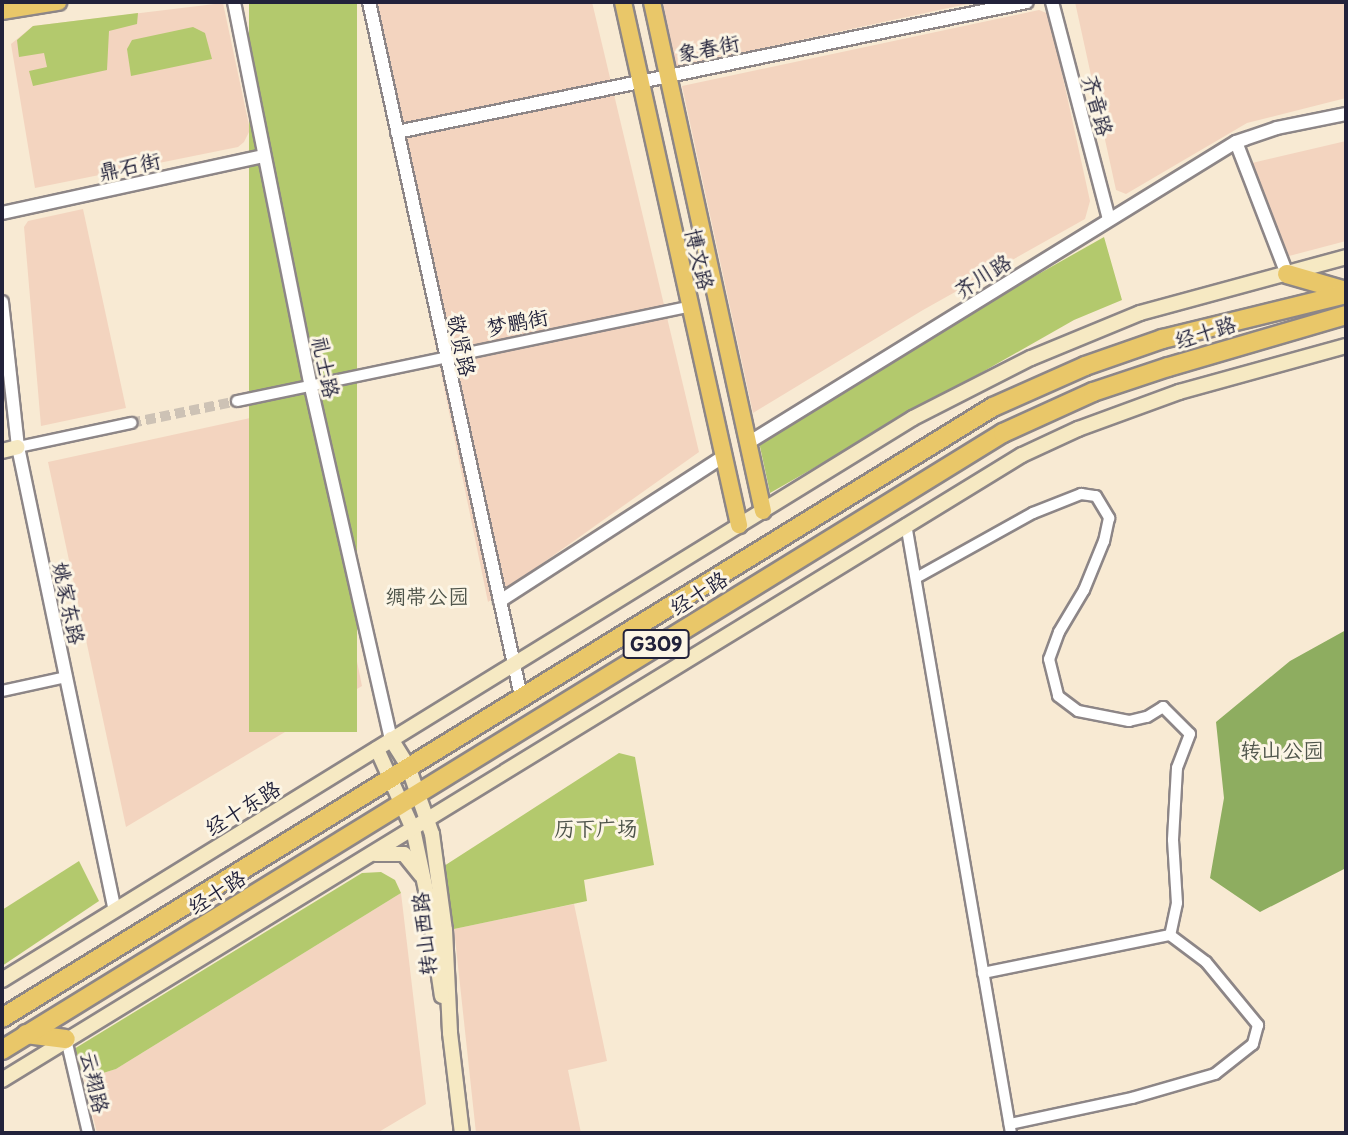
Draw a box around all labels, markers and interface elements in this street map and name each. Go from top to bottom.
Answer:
street label: 象春街 [675,29,741,65]
street label: 齐音路 [1079,71,1119,139]
street label: 鼎石街 [96,146,162,184]
street label: 博文路 [682,225,720,293]
street label: 齐川路 [949,248,1015,302]
street label: 梦鹏街 [484,303,550,339]
street label: 经十路 [1171,310,1239,352]
street label: 敬贤路 [444,312,482,378]
street label: 礼士路 [308,334,346,400]
street label: 姚家东路 [49,559,91,647]
street label: 经十路 [665,565,731,619]
park label: 绸带公园 [385,582,469,608]
road number: G309 [621,628,691,660]
park label: 转山公园 [1240,736,1324,762]
street label: 经十东路 [200,774,284,840]
park label: 历下广场 [554,814,638,840]
street label: 经十路 [183,864,249,918]
street label: 转山西路 [406,891,440,977]
street label: 云翔路 [77,1048,115,1116]

